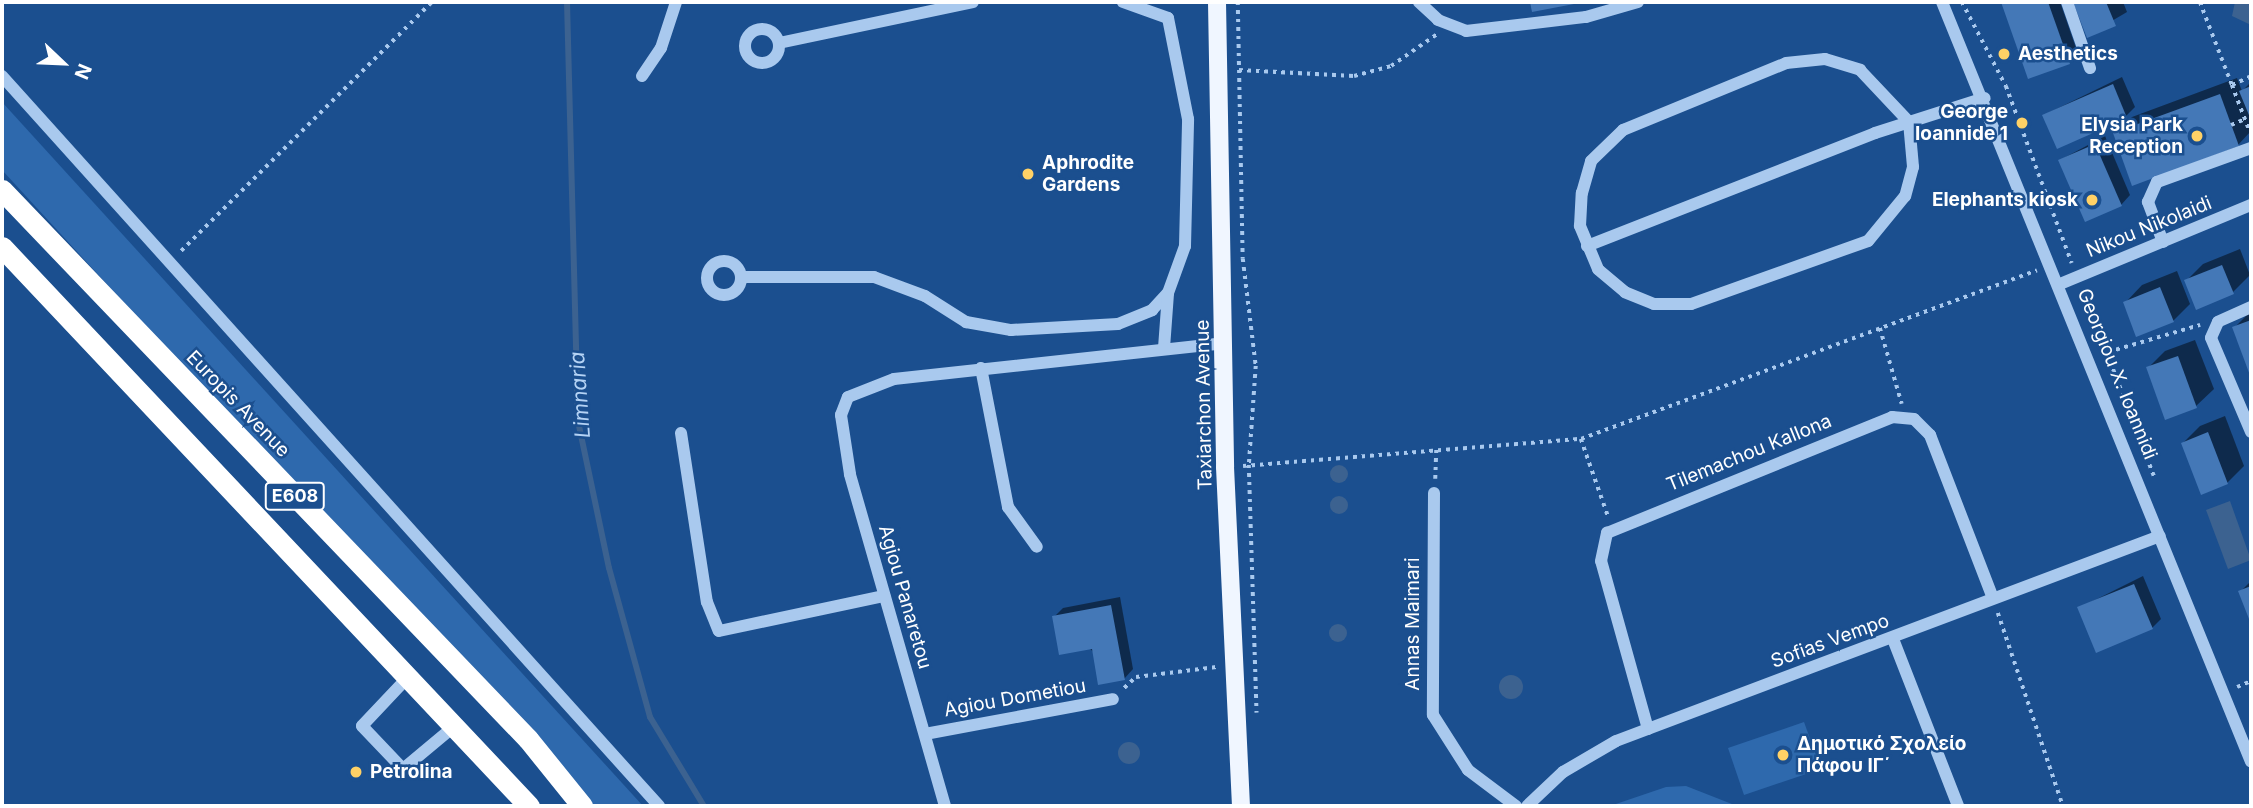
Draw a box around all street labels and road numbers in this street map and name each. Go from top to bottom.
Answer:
street label: Nikou Nikolaidi [2083,191,2215,263]
street label: Georgiou X. Ioannidi [2072,285,2162,463]
street label: Taxiarchon Avenue [1191,319,1217,491]
street label: Europis Avenue [181,346,295,462]
street label: Tilemachou Kallona [1663,409,1835,497]
road number: E608 [264,482,326,510]
street label: Agiou Panaretou [874,522,936,672]
street label: Annas Maimari [1402,557,1424,691]
street label: Sofias Vempo [1768,609,1892,673]
street label: Agiou Dometiou [942,674,1088,722]

